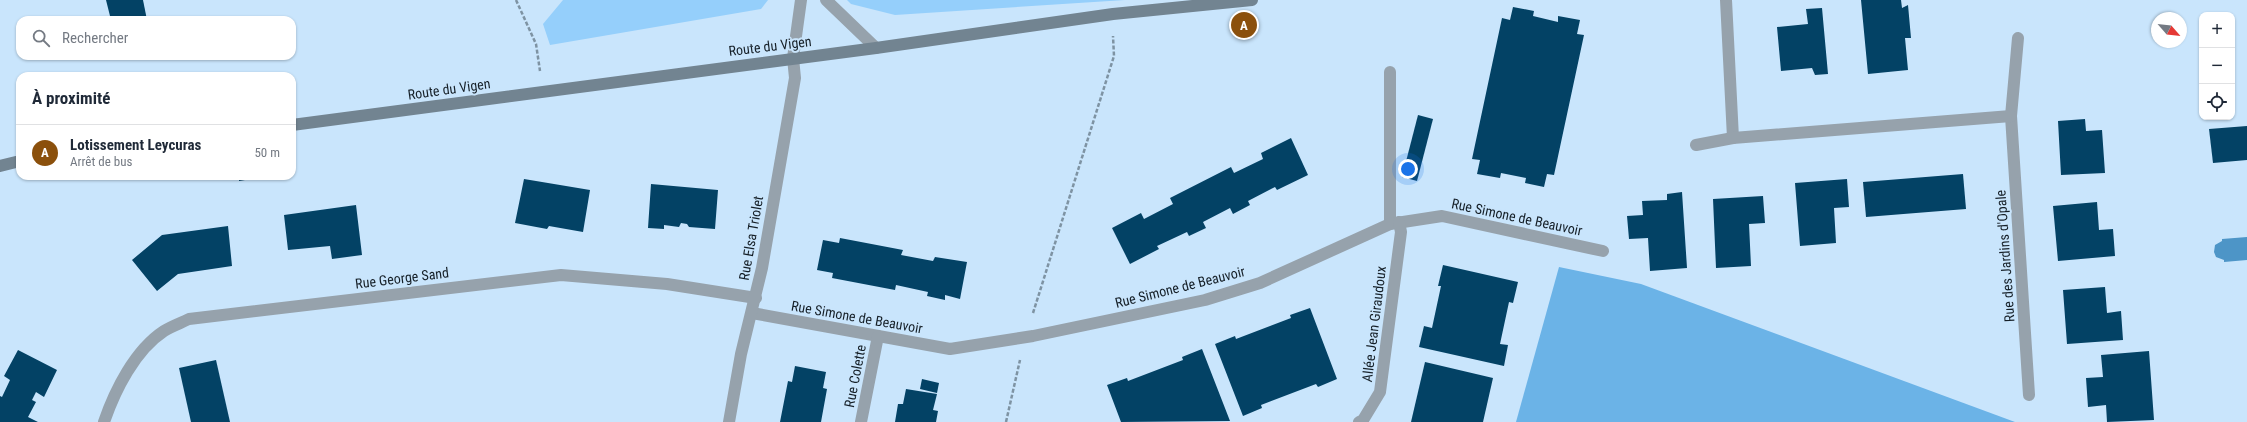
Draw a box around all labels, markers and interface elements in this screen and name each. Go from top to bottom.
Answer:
pin: A [1231,10,1257,40]
north arrow [2151,12,2187,48]
map controls [2199,12,2235,120]
button: + [2199,12,2235,48]
search box [16,16,296,60]
icon: search [30,27,52,49]
text: Rechercher [62,29,128,47]
street label: Route du Vigen [728,33,812,59]
button: − [2199,48,2235,84]
street label: Route du Vigen [407,75,491,103]
button: locate [2199,84,2235,120]
text: À proximité [32,88,110,108]
text: Lotissement Leycuras [70,136,201,154]
text: A [41,145,49,160]
text: 50 m [254,145,280,160]
text: Arrêt de bus [70,154,132,169]
your location [1398,159,1418,179]
street label: Rue des Jardins d'Opale [1992,189,2018,323]
street label: Rue Elsa Triolet [736,195,766,281]
street label: Rue Simone de Beauvoir [1450,195,1584,239]
street label: Rue Simone de Beauvoir [1113,263,1247,311]
street label: Rue George Sand [354,264,450,292]
street label: Allée Jean Giraudoux [1359,265,1389,383]
street label: Rue Simone de Beauvoir [790,298,924,336]
street label: Rue Colette [841,343,869,409]

